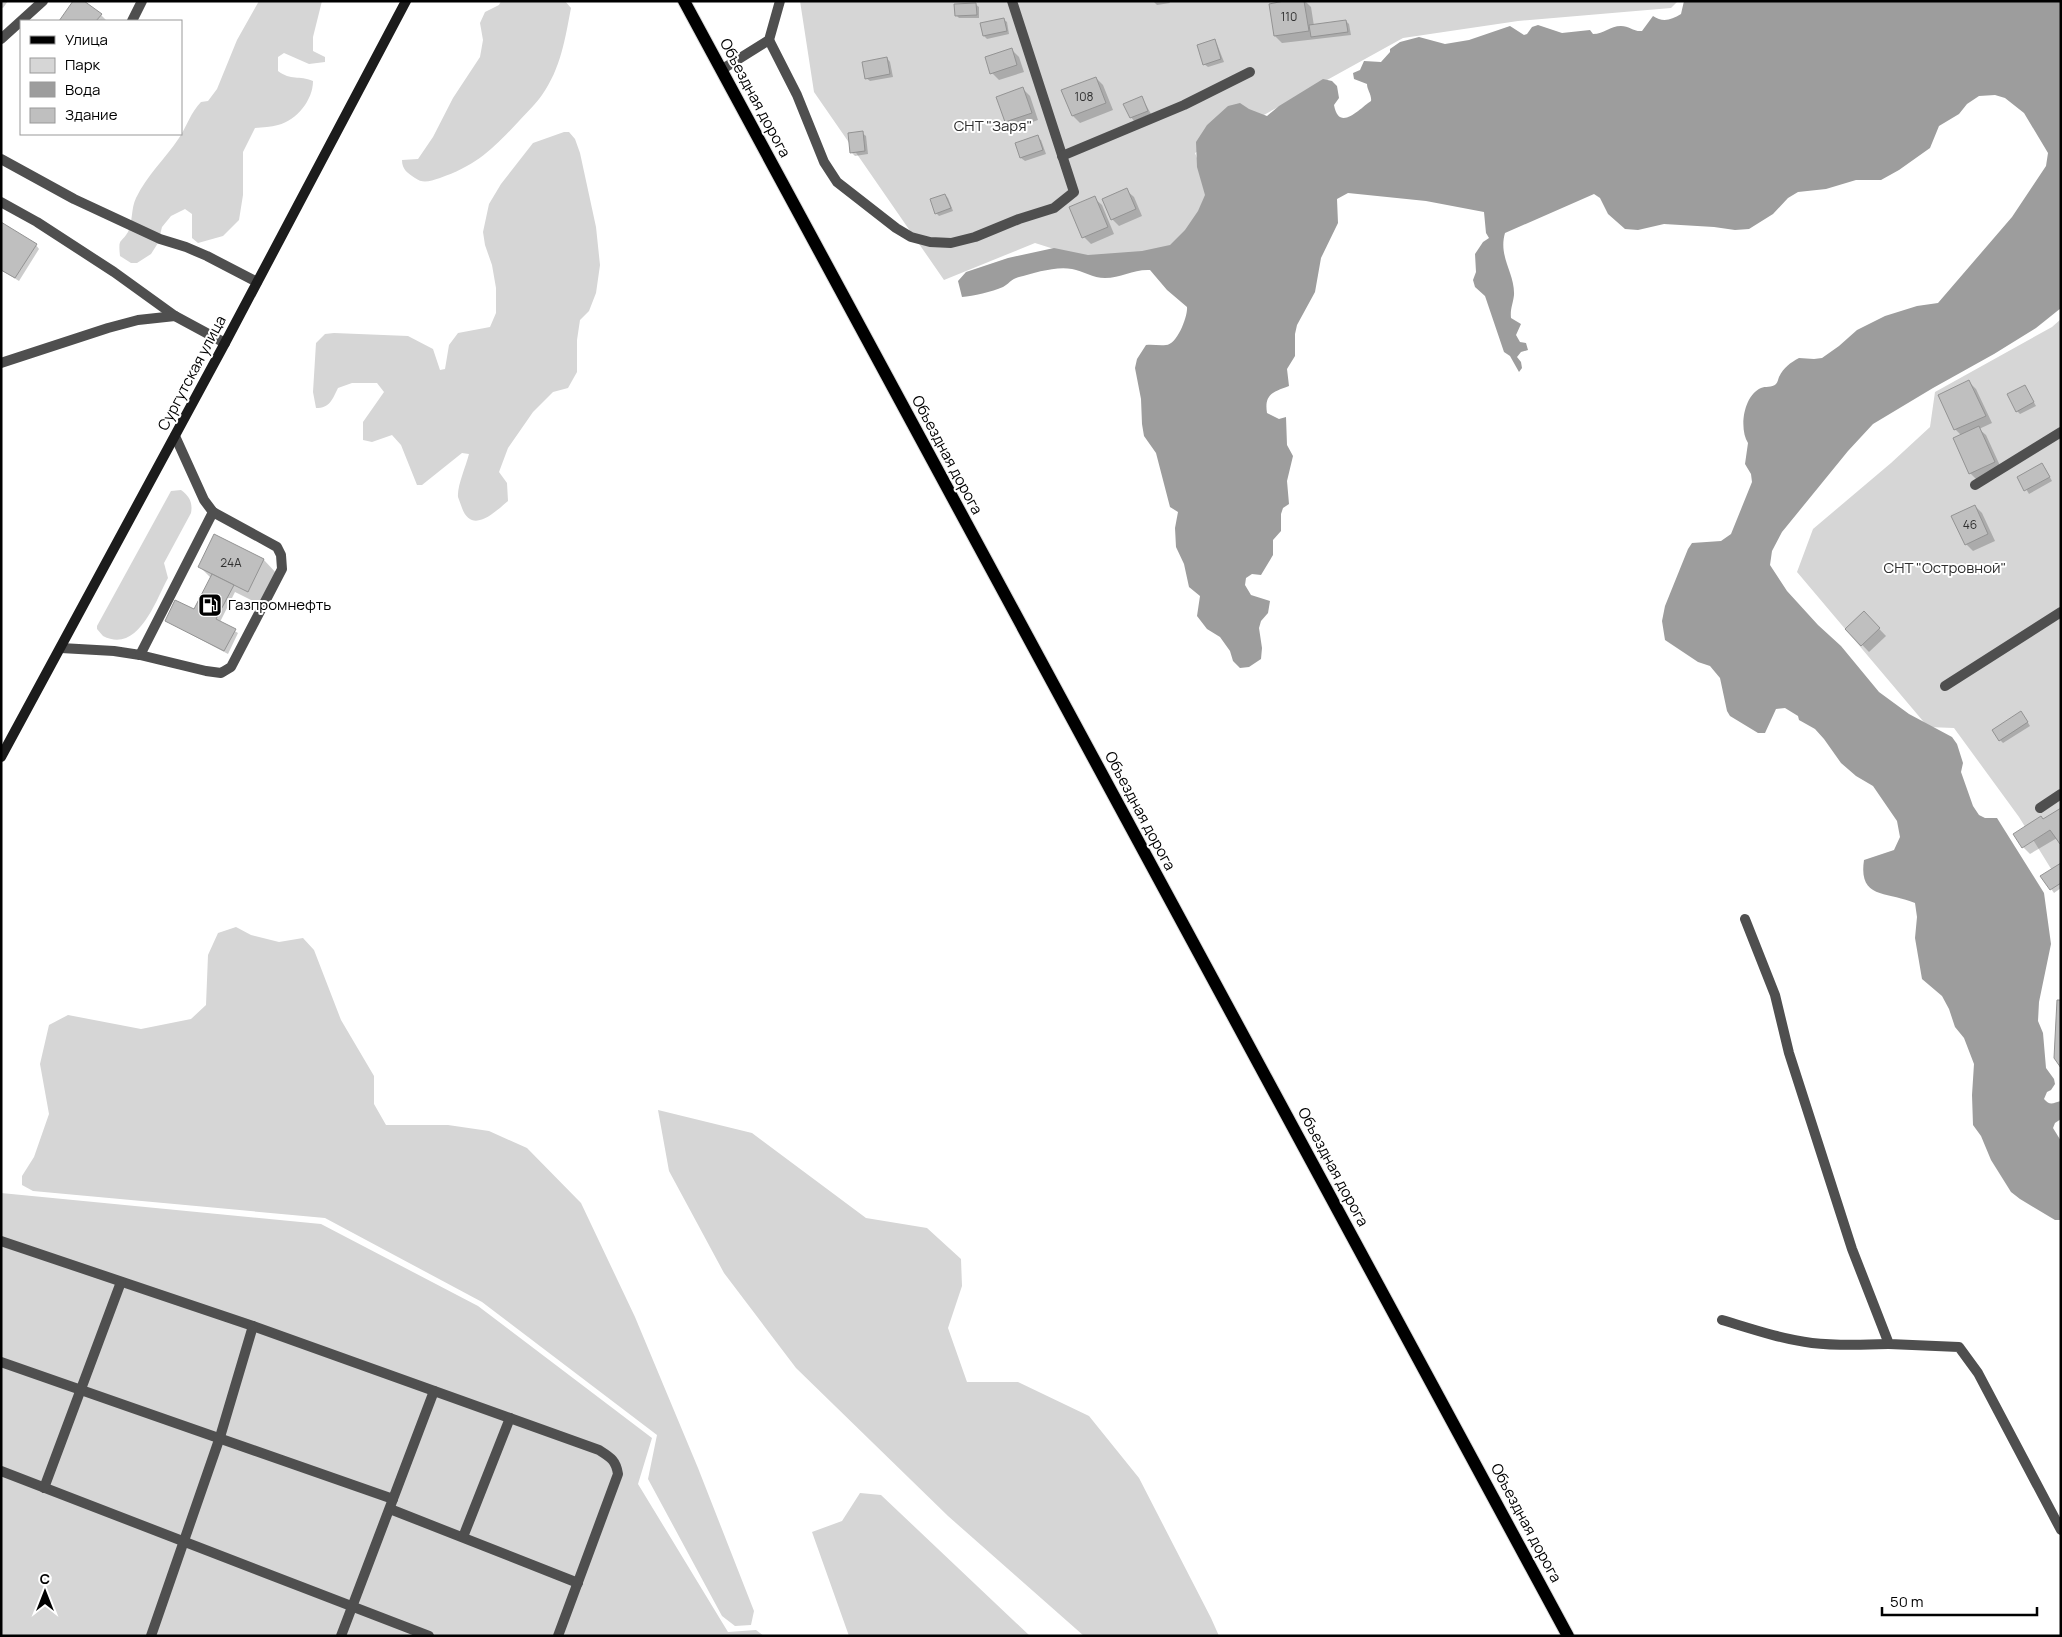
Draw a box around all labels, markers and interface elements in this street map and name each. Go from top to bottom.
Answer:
house number: 110 [1281,8,1297,25]
legend [20,20,182,135]
text: Улица [65,29,108,50]
street label: Объездная дорога [715,35,796,161]
text: Парк [65,54,101,75]
text: Вода [65,79,100,100]
house number: 108 [1075,88,1094,105]
text: Здание [65,104,118,125]
park label: СНТ "Заря" [954,115,1032,136]
street label: Сургутская улица [152,312,231,434]
street label: Объездная дорога [907,392,988,518]
house number: 46 [1963,516,1977,533]
house number: 24А [220,554,242,571]
park label: СНТ "Островной" [1884,557,2006,578]
fuel station icon: Газпромнефть [197,592,223,618]
place label: Газпромнефть [228,594,331,615]
street label: Объездная дорога [1100,748,1181,874]
street label: Объездная дорога [1293,1104,1374,1230]
street label: Объездная дорога [1486,1460,1567,1586]
north arrow [20,1567,70,1617]
text: С [40,1569,50,1588]
scale bar [1882,1584,2037,1616]
text: 50 m [1890,1591,1924,1612]

